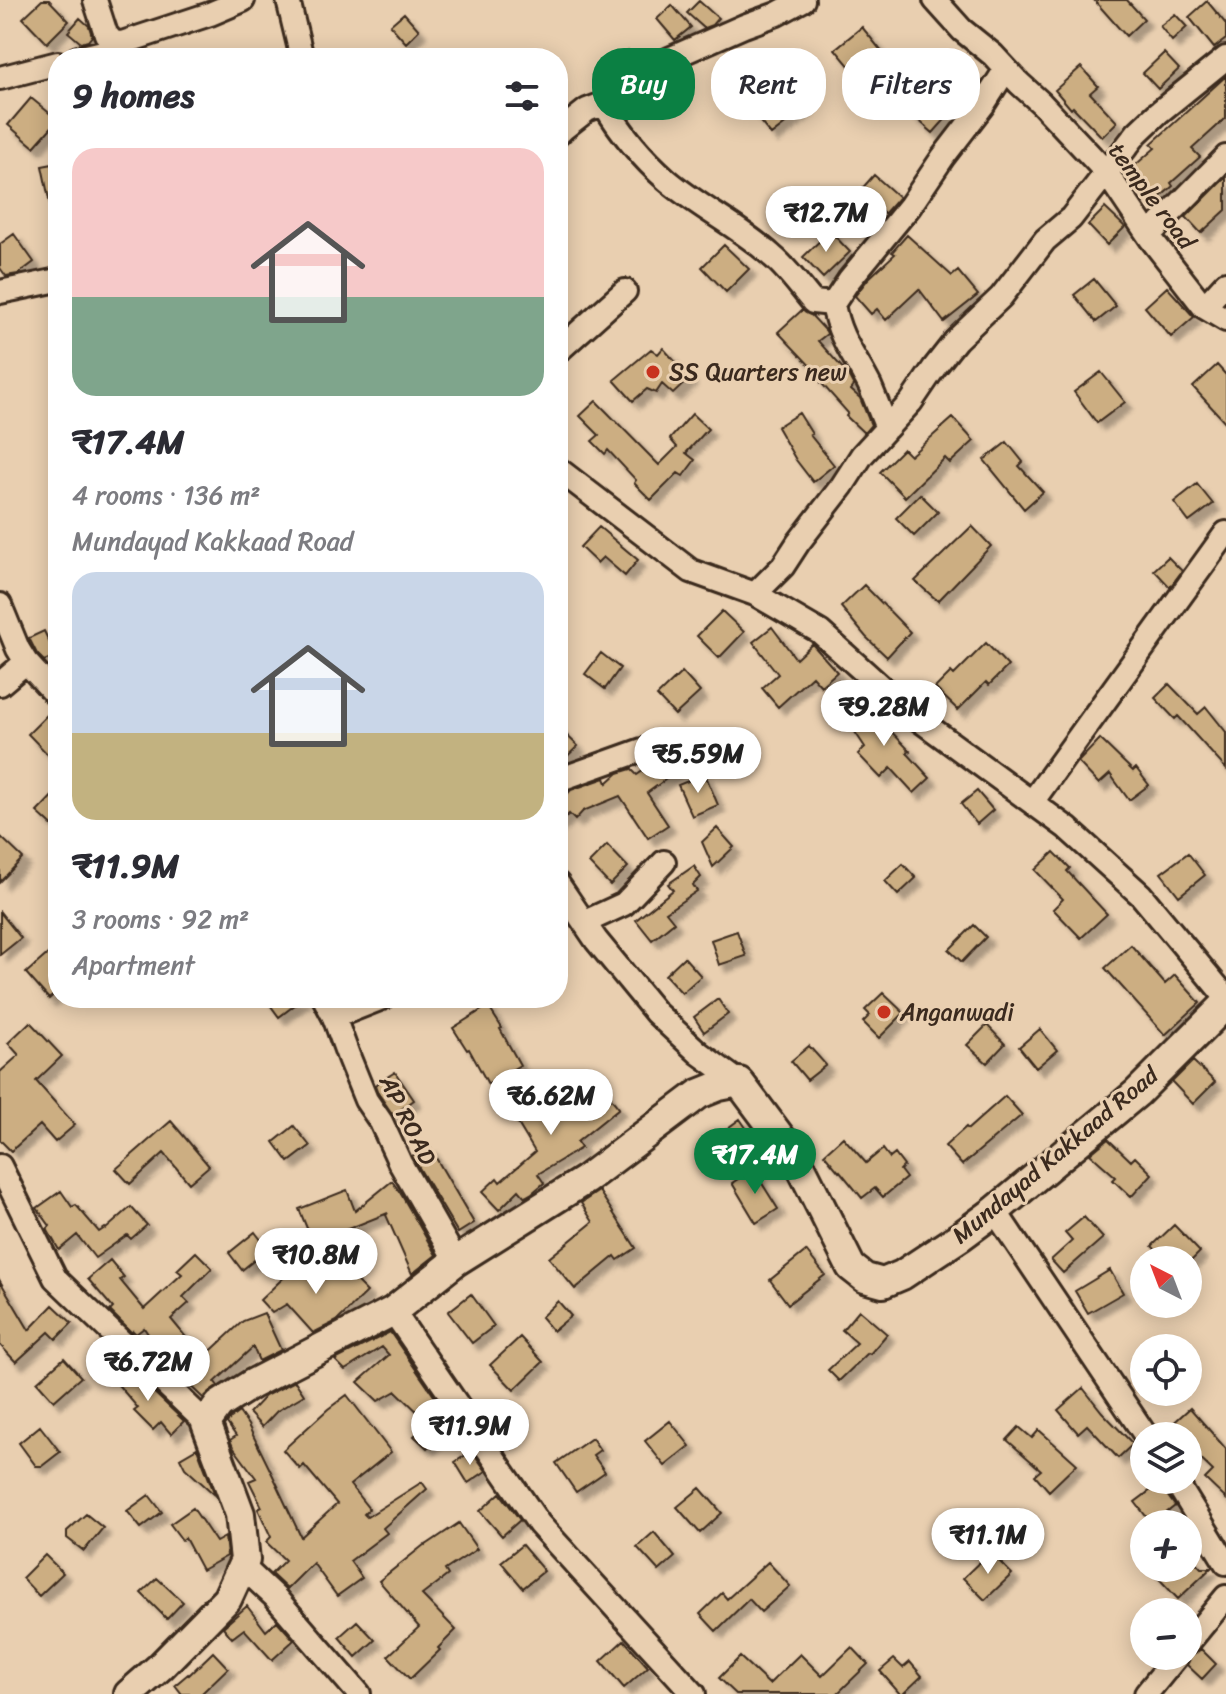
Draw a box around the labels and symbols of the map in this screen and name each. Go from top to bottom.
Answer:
street label: temple road [1097,133,1207,260]
pin: ₹12.7M [761,186,891,254]
place label: SS Quarters new [669,351,847,393]
marker: SS Quarters new [644,363,662,381]
pin: ₹9.28M [819,680,949,748]
pin: ₹5.59M [633,727,763,795]
place label: Anganwadi [899,991,1014,1033]
marker: Anganwadi [875,1003,893,1021]
street label: Mundayad Kakkaad Road [942,1055,1169,1255]
street label: AP ROAD [367,1067,449,1173]
pin: ₹6.62M [486,1069,616,1137]
pin: ₹17.4M [690,1128,820,1196]
pin: ₹10.8M [251,1228,381,1296]
north arrow [1130,1246,1202,1318]
pin: ₹6.72M [83,1335,213,1403]
pin: ₹11.9M [405,1399,535,1467]
pin: ₹11.1M [923,1508,1053,1576]

